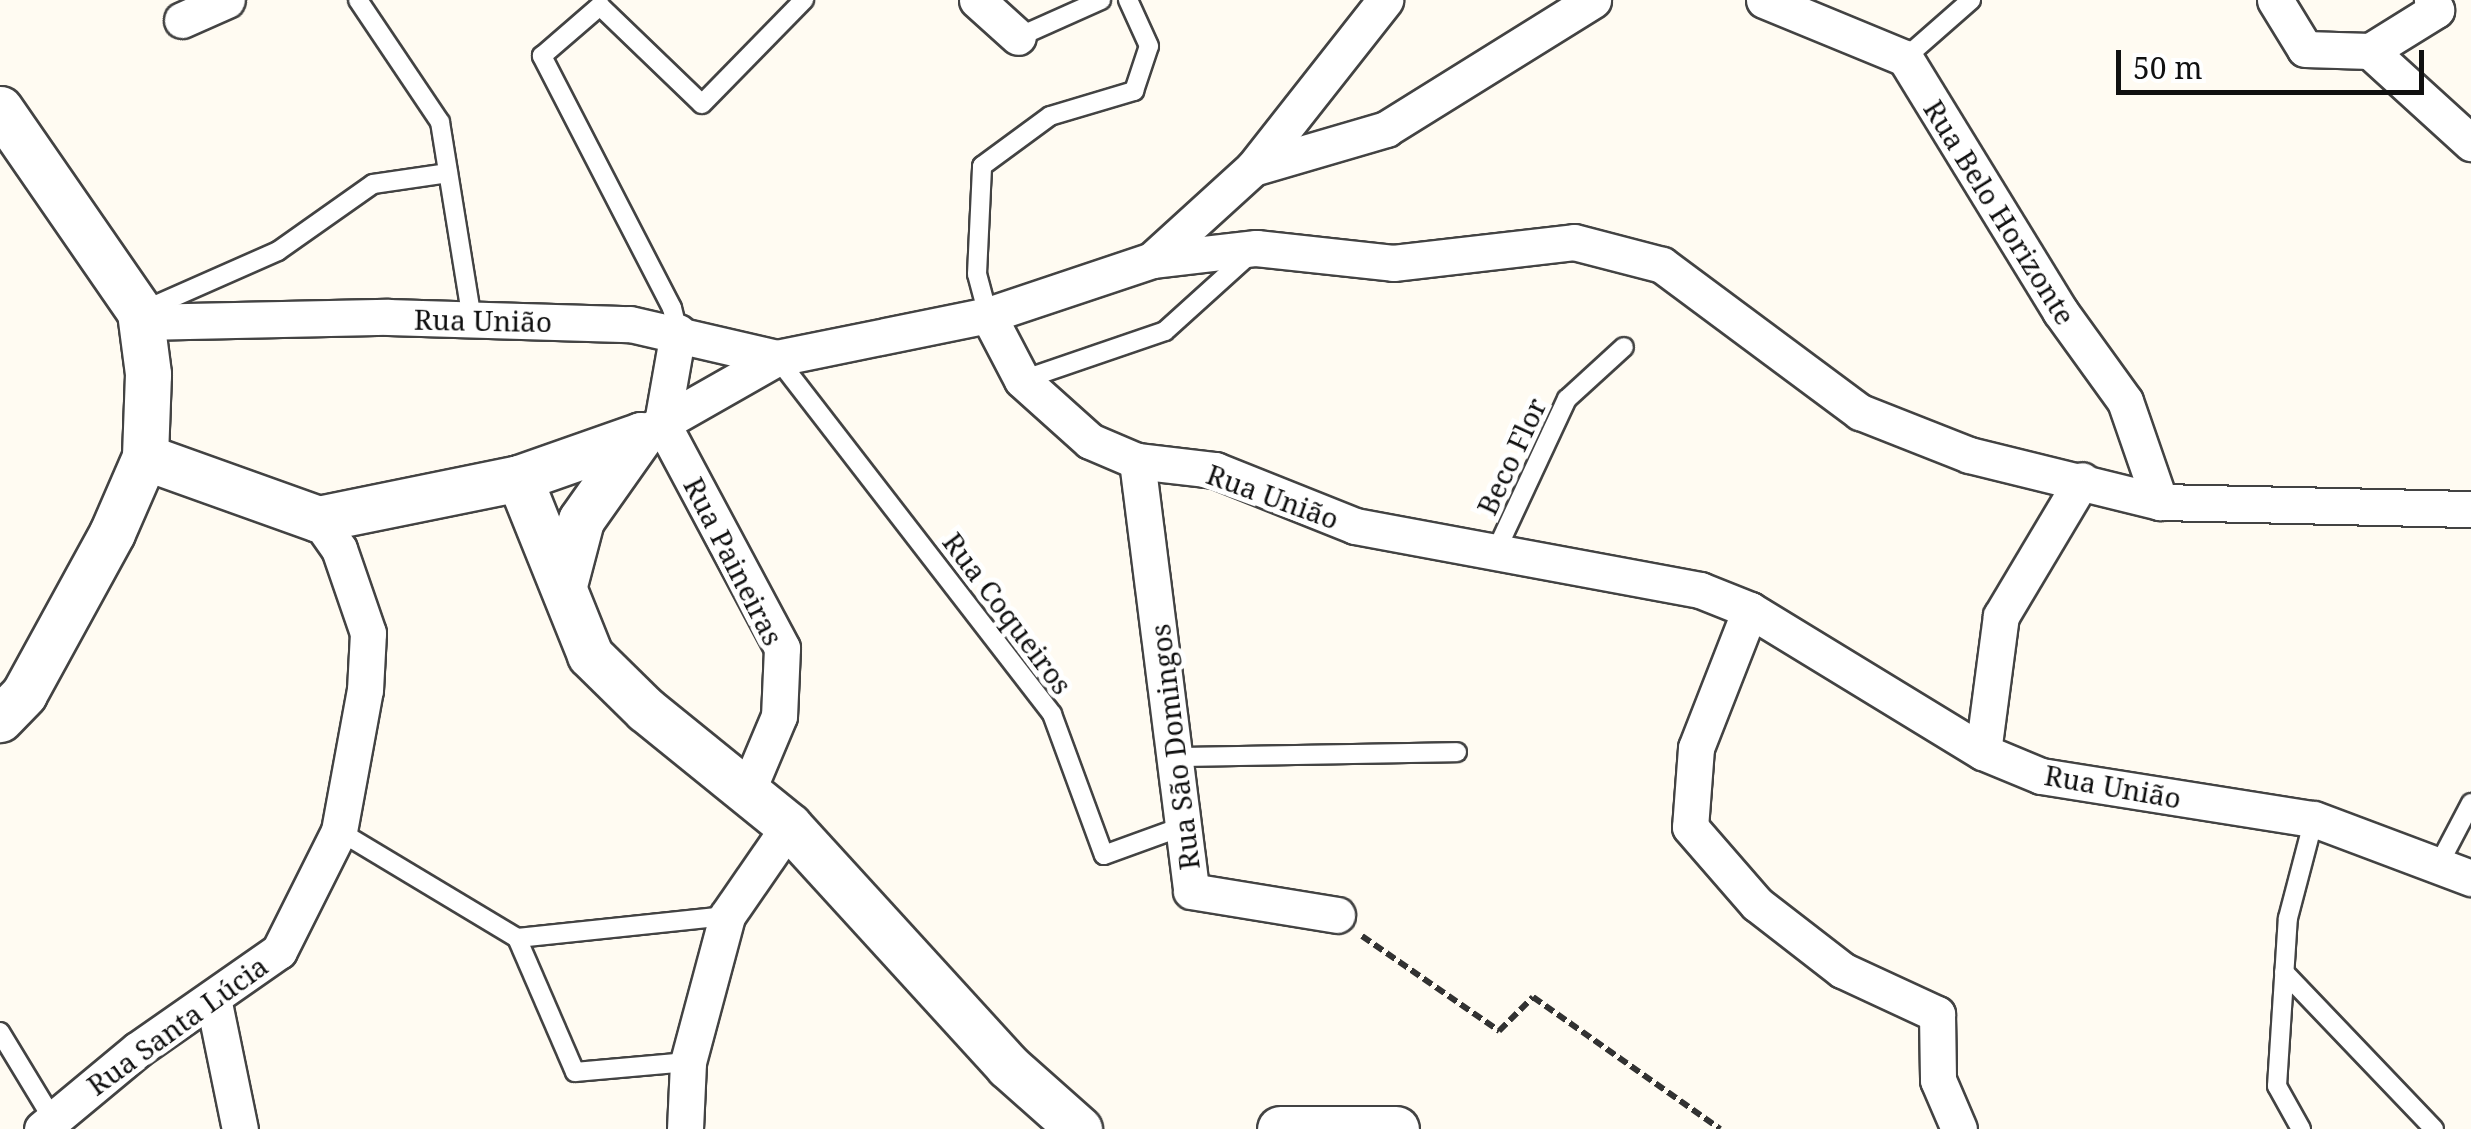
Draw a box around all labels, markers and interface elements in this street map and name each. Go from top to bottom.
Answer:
scale bar [2121,30,2428,92]
text: 50 m [2133,47,2203,88]
street label: Rua Belo Horizonte [1917,94,2083,330]
street label: Rua União [414,302,552,338]
street label: Beco Flor [1469,392,1553,520]
street label: Rua União [1202,457,1344,535]
street label: Rua Paineiras [677,471,791,651]
street label: Rua Coqueiros [936,526,1080,700]
street label: Rua São Domingos [1142,622,1206,872]
street label: Rua União [2042,757,2184,815]
street label: Rua Santa Lúcia [80,948,274,1102]

